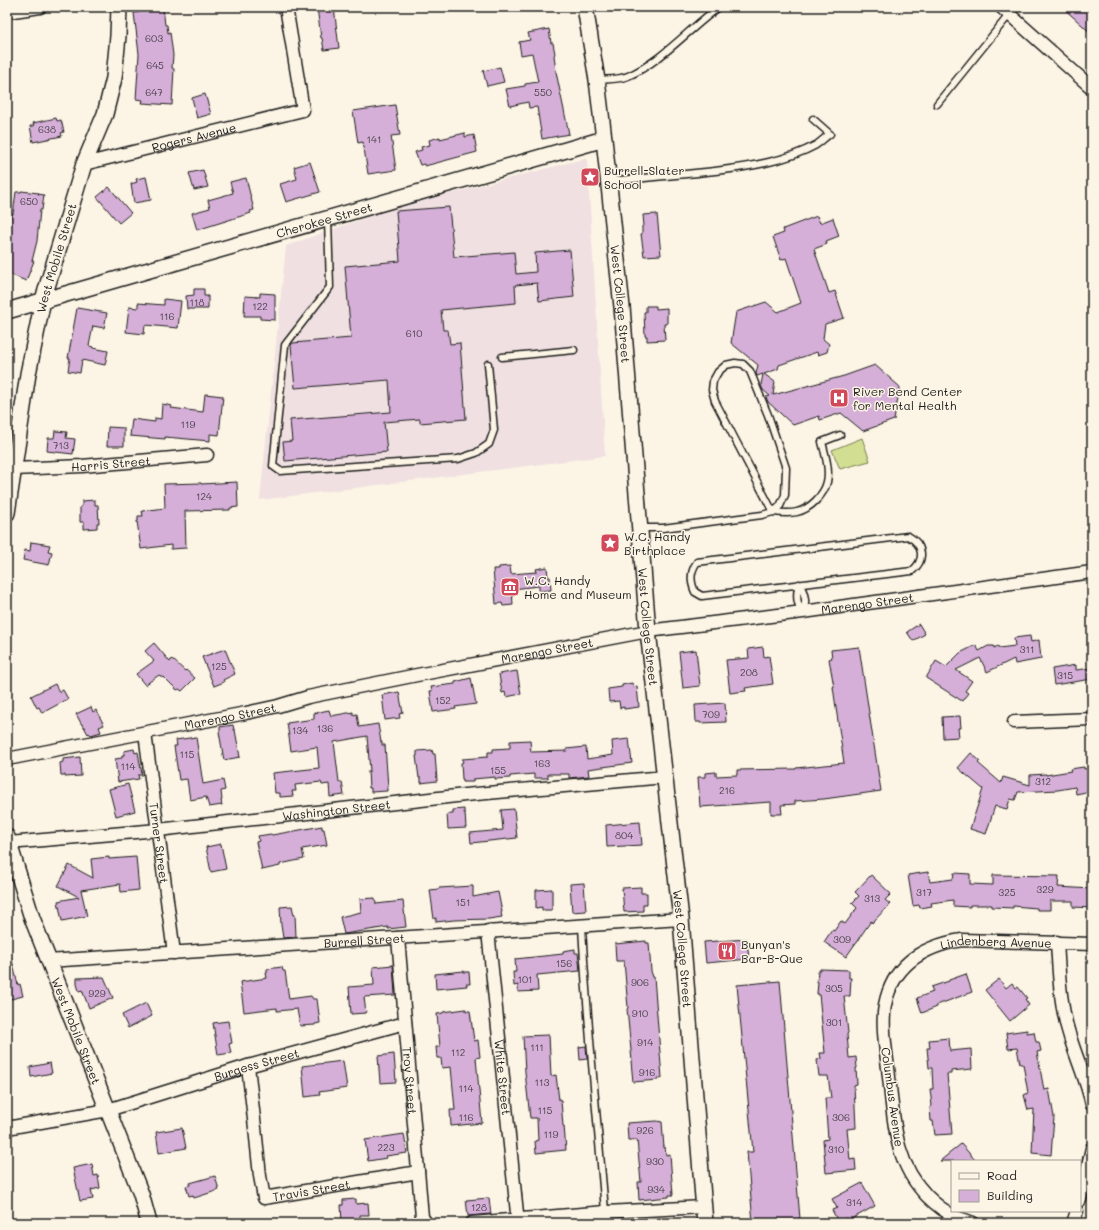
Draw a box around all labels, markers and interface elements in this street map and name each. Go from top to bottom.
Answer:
house number: 603 [145,31,163,45]
house number: 645 [146,58,164,72]
house number: 647 [145,85,163,99]
house number: 550 [534,85,552,99]
street label: Rogers Avenue [150,119,238,155]
house number: 638 [38,122,56,136]
house number: 141 [367,132,381,146]
place label: Burrell-Slater School [604,162,685,192]
place icon: Burrell-Slater School [579,166,601,188]
house number: 650 [20,194,38,208]
street label: Cherokee Street [274,198,374,241]
street label: West Mobile Street [33,201,80,314]
street label: West College Street [607,244,634,363]
house number: 118 [190,295,205,309]
house number: 122 [252,299,268,313]
house number: 116 [160,309,174,323]
house number: 610 [406,326,422,340]
place label: River Bend Center for Mental Health [853,383,962,413]
hospital icon: River Bend Center for Mental Health [828,387,850,409]
house number: 119 [181,417,196,431]
house number: 713 [53,438,69,452]
street label: Harris Street [71,452,151,474]
house number: 124 [196,489,212,503]
place label: W.C. Handy Birthplace [624,528,691,558]
place icon: W.C. Handy Birthplace [599,532,621,554]
street label: West College Street [635,567,662,686]
place label: W.C. Handy Home and Museum [524,572,632,602]
museum icon: W.C. Handy Home and Museum [499,576,521,598]
street label: Marengo Street [820,589,915,617]
street label: Marengo Street [500,634,594,667]
house number: 311 [1020,642,1034,656]
house number: 125 [211,659,227,673]
house number: 208 [740,665,758,679]
house number: 315 [1057,668,1073,682]
house number: 152 [435,693,451,707]
street label: Marengo Street [183,699,277,733]
house number: 709 [702,707,720,721]
house number: 136 [317,721,333,735]
house number: 134 [292,723,308,737]
house number: 115 [180,747,195,761]
house number: 163 [534,756,550,770]
house number: 114 [121,759,136,773]
house number: 155 [490,763,506,777]
house number: 312 [1035,774,1051,788]
house number: 216 [719,783,735,797]
street label: Washington Street [281,796,391,824]
street label: Turner Street [146,802,173,884]
house number: 804 [615,828,633,842]
house number: 329 [1036,882,1054,896]
house number: 317 [916,885,932,899]
house number: 325 [998,885,1016,899]
street label: West College Street [670,889,696,1008]
house number: 313 [864,891,880,905]
house number: 151 [456,895,470,909]
street label: Burrell Street [323,929,406,951]
house number: 309 [833,932,851,946]
street label: Lindenberg Avenue [938,932,1052,953]
place label: Bunyan's Bar-B-Que [741,936,803,966]
restaurant icon: Bunyan's Bar-B-Que [716,940,738,962]
house number: 156 [556,956,572,970]
house number: 101 [517,972,533,986]
street label: West Mobile Street [48,975,105,1086]
house number: 906 [631,975,649,989]
house number: 305 [825,981,843,995]
house number: 929 [88,986,106,1000]
house number: 910 [632,1006,648,1020]
house number: 301 [826,1015,842,1029]
house number: 914 [637,1035,653,1049]
street label: White Street [491,1039,515,1116]
house number: 111 [530,1040,544,1054]
street label: Burgess Street [212,1044,301,1084]
house number: 112 [451,1045,465,1059]
street label: Troy Street [399,1046,421,1115]
street label: Columbus Avenue [878,1046,908,1148]
house number: 916 [639,1065,655,1079]
house number: 113 [535,1075,550,1089]
house number: 114 [459,1081,474,1095]
house number: 115 [538,1103,553,1117]
house number: 116 [459,1110,473,1124]
house number: 306 [832,1110,850,1124]
house number: 926 [636,1123,654,1137]
house number: 119 [544,1127,559,1141]
house number: 223 [378,1140,395,1154]
house number: 310 [828,1142,844,1156]
house number: 930 [646,1154,664,1168]
legend [951,1160,1081,1212]
text: Road [987,1167,1017,1183]
street label: Travis Street [271,1176,351,1204]
house number: 934 [647,1182,665,1196]
text: Building [987,1187,1033,1203]
house number: 314 [846,1195,862,1209]
house number: 128 [471,1200,487,1214]

